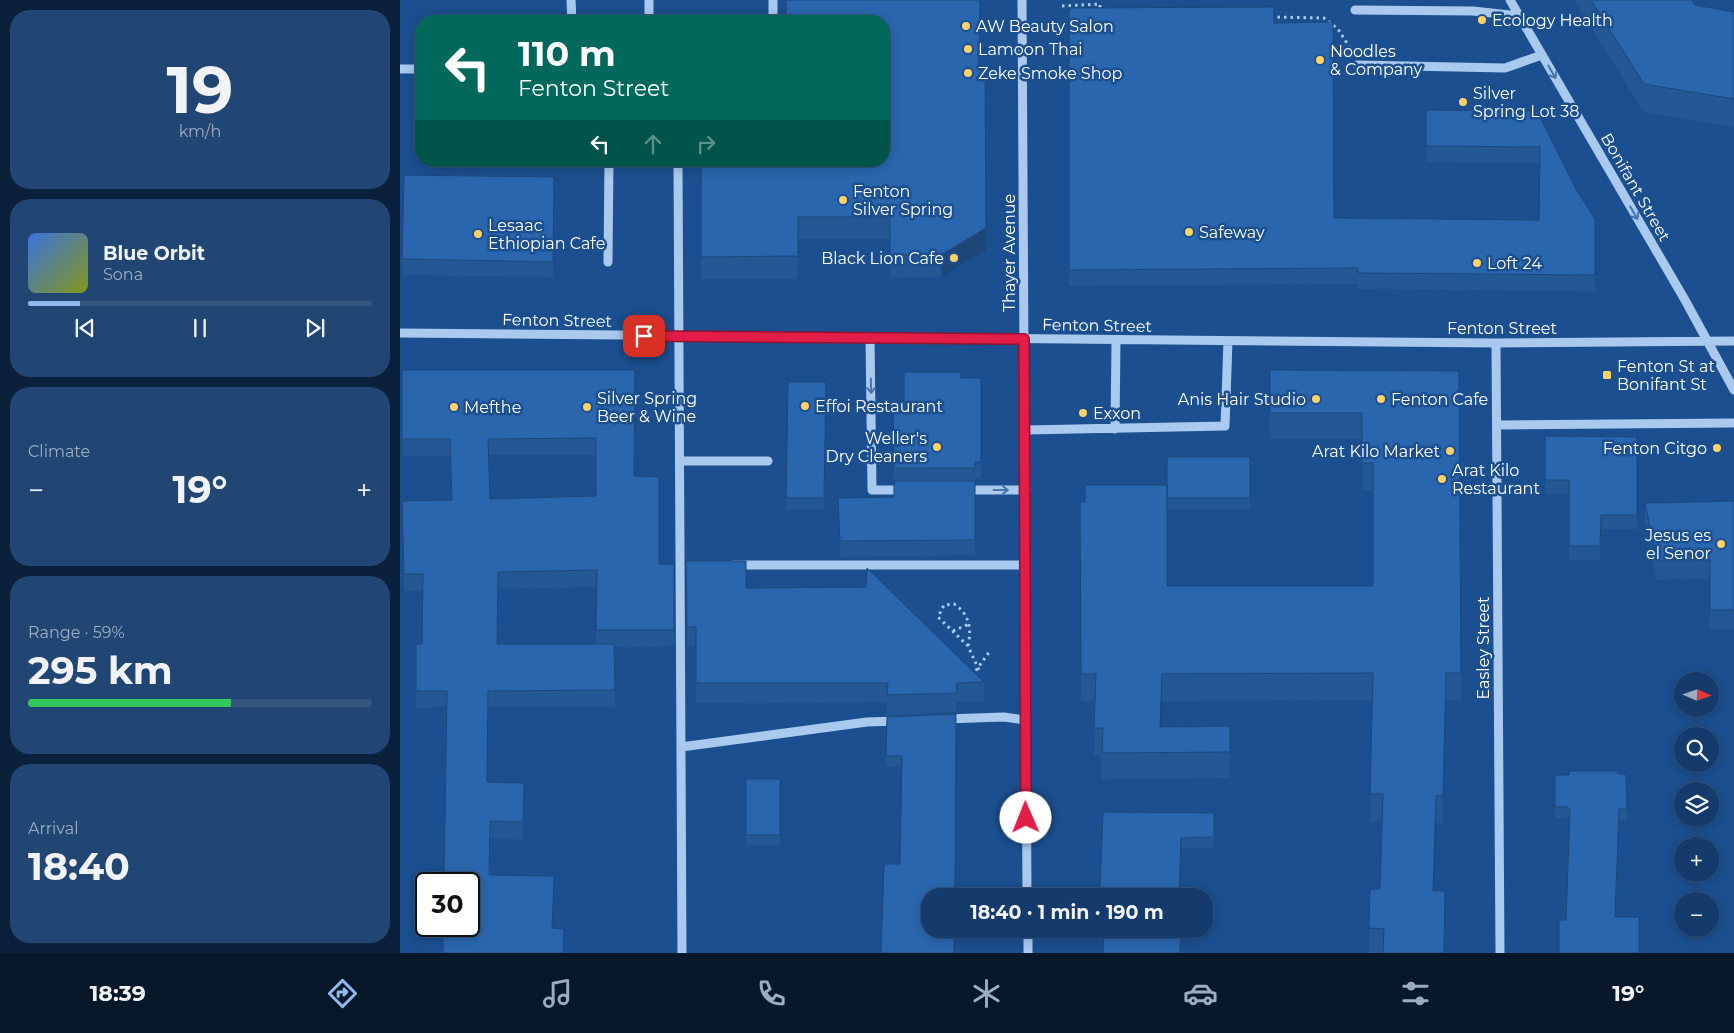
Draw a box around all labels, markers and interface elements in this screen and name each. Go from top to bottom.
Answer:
place label: Ecology Health [1492,11,1613,30]
marker: Ecology Health [1476,14,1488,26]
place label: AW Beauty Salon [976,17,1114,36]
marker: AW Beauty Salon [960,20,972,32]
text: 110 m [518,32,616,75]
icon: left [435,35,500,100]
place label: Lamoon Thai [978,40,1083,59]
place label: Noodles & Company [1330,42,1423,79]
marker: Lamoon Thai [962,43,974,55]
text: 19 [167,50,233,129]
marker: Noodles & Company [1314,54,1326,66]
place label: Zeke Smoke Shop [978,64,1123,83]
one-way arrow [1548,65,1558,79]
marker: Zeke Smoke Shop [962,67,974,79]
text: Fenton Street [518,75,669,102]
place label: Silver Spring Lot 38 [1473,84,1580,121]
marker: Silver Spring Lot 38 [1457,96,1469,108]
text: km/h [179,122,221,141]
icon: left [586,130,614,158]
icon: ahead [639,130,667,158]
icon: right [692,130,720,158]
street label: Bonifant Street [1597,130,1674,245]
place label: Fenton Silver Spring [853,182,953,219]
marker: Fenton Silver Spring [837,194,849,206]
street label: Thayer Avenue [1000,194,1019,312]
one-way arrow [1630,205,1640,219]
place label: Lesaac Ethiopian Cafe [488,216,605,253]
place label: Safeway [1199,223,1265,242]
marker: Safeway [1183,226,1195,238]
marker: Lesaac Ethiopian Cafe [472,228,484,240]
text: Blue Orbit [103,242,205,265]
place label: Black Lion Cafe [821,249,944,268]
marker: Black Lion Cafe [948,252,960,264]
place label: Loft 24 [1487,254,1542,273]
marker: Loft 24 [1471,257,1483,269]
text: Sona [103,265,143,284]
street label: Fenton Street [502,310,613,331]
icon: previous [71,314,99,342]
icon: pause [186,314,214,342]
icon: next [301,314,329,342]
pin [623,315,665,357]
street label: Fenton Street [1042,315,1153,336]
street label: Fenton Street [1447,319,1557,338]
icon: arrive [630,322,658,350]
place label: Fenton St at Bonifant St [1617,357,1716,394]
marker: Fenton St at Bonifant St [1601,369,1613,381]
one-way arrow [866,378,876,394]
place label: Silver Spring Beer & Wine [597,389,697,426]
place label: Anis Hair Studio [1178,390,1306,409]
place label: Fenton Cafe [1391,390,1488,409]
marker: Anis Hair Studio [1310,393,1322,405]
marker: Fenton Cafe [1375,393,1387,405]
place label: Effoi Restaurant [815,397,943,416]
place label: Mefthe [464,398,521,417]
marker: Effoi Restaurant [799,400,811,412]
marker: Mefthe [448,401,460,413]
marker: Silver Spring Beer & Wine [581,401,593,413]
place label: Exxon [1093,404,1141,423]
marker: Exxon [1077,407,1089,419]
place label: Weller's Dry Cleaners [825,429,927,466]
place label: Fenton Citgo [1603,439,1707,458]
marker: Weller's Dry Cleaners [931,441,943,453]
text: Climate [28,442,90,461]
place label: Arat Kilo Market [1312,442,1440,461]
marker: Fenton Citgo [1711,442,1723,454]
marker: Arat Kilo Market [1444,445,1456,457]
place label: Arat Kilo Restaurant [1452,461,1540,498]
text: 19° [173,466,228,513]
text: − [28,473,44,507]
text: + [356,473,372,507]
marker: Arat Kilo Restaurant [1436,473,1448,485]
one-way arrow [993,486,1009,495]
place label: Jesus es el Senor [1644,526,1711,563]
marker: Jesus es el Senor [1715,538,1727,550]
street label: Easley Street [1474,596,1493,699]
text: Range · 59% [28,623,125,642]
text: 295 km [28,647,173,694]
north arrow [1674,672,1719,718]
map controls [1674,672,1719,937]
button: search [1674,727,1719,772]
button: layers [1674,782,1719,827]
position arrow [999,791,1051,843]
text: Arrival [28,819,78,838]
button: + [1674,837,1719,882]
text: 18:40 [28,843,130,890]
speed limit sign: 30 [415,872,480,937]
button: − [1674,892,1719,937]
text: 18:40 · 1 min · 190 m [970,901,1164,924]
icon: directions [325,976,360,1011]
icon: music [540,976,575,1011]
icon: phone [754,976,789,1011]
icon: climate [969,976,1004,1011]
icon: car [1183,976,1218,1011]
icon: filters [1398,976,1433,1011]
text: 18:39 [90,980,146,1007]
text: 19° [1612,980,1644,1007]

